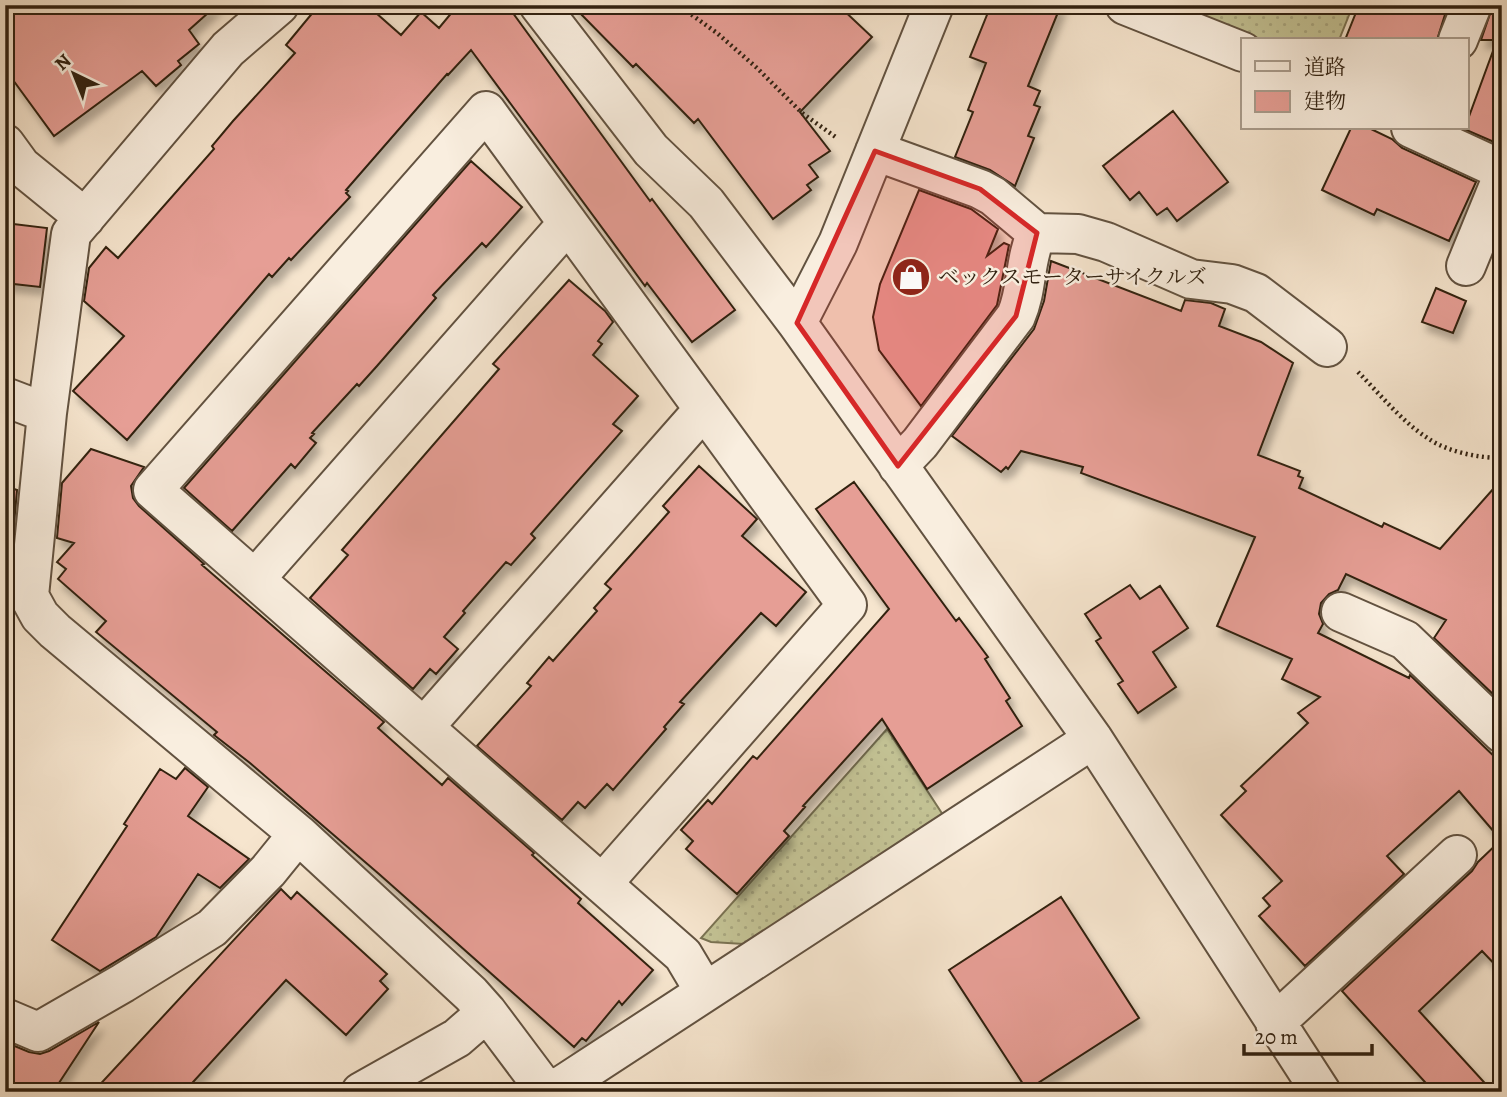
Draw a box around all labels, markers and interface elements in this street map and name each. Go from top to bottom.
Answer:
north arrow [38,38,108,108]
legend [1241,38,1468,130]
text: N [49,48,77,77]
text: 道路 [1304,53,1346,81]
text: 建物 [1304,87,1346,115]
shop icon: ベックスモーターサイクルズ [890,256,932,298]
place label: ベックスモーターサイクルズ [938,263,1207,291]
scale bar [1244,1013,1372,1057]
text: 20 m [1255,1023,1298,1051]

